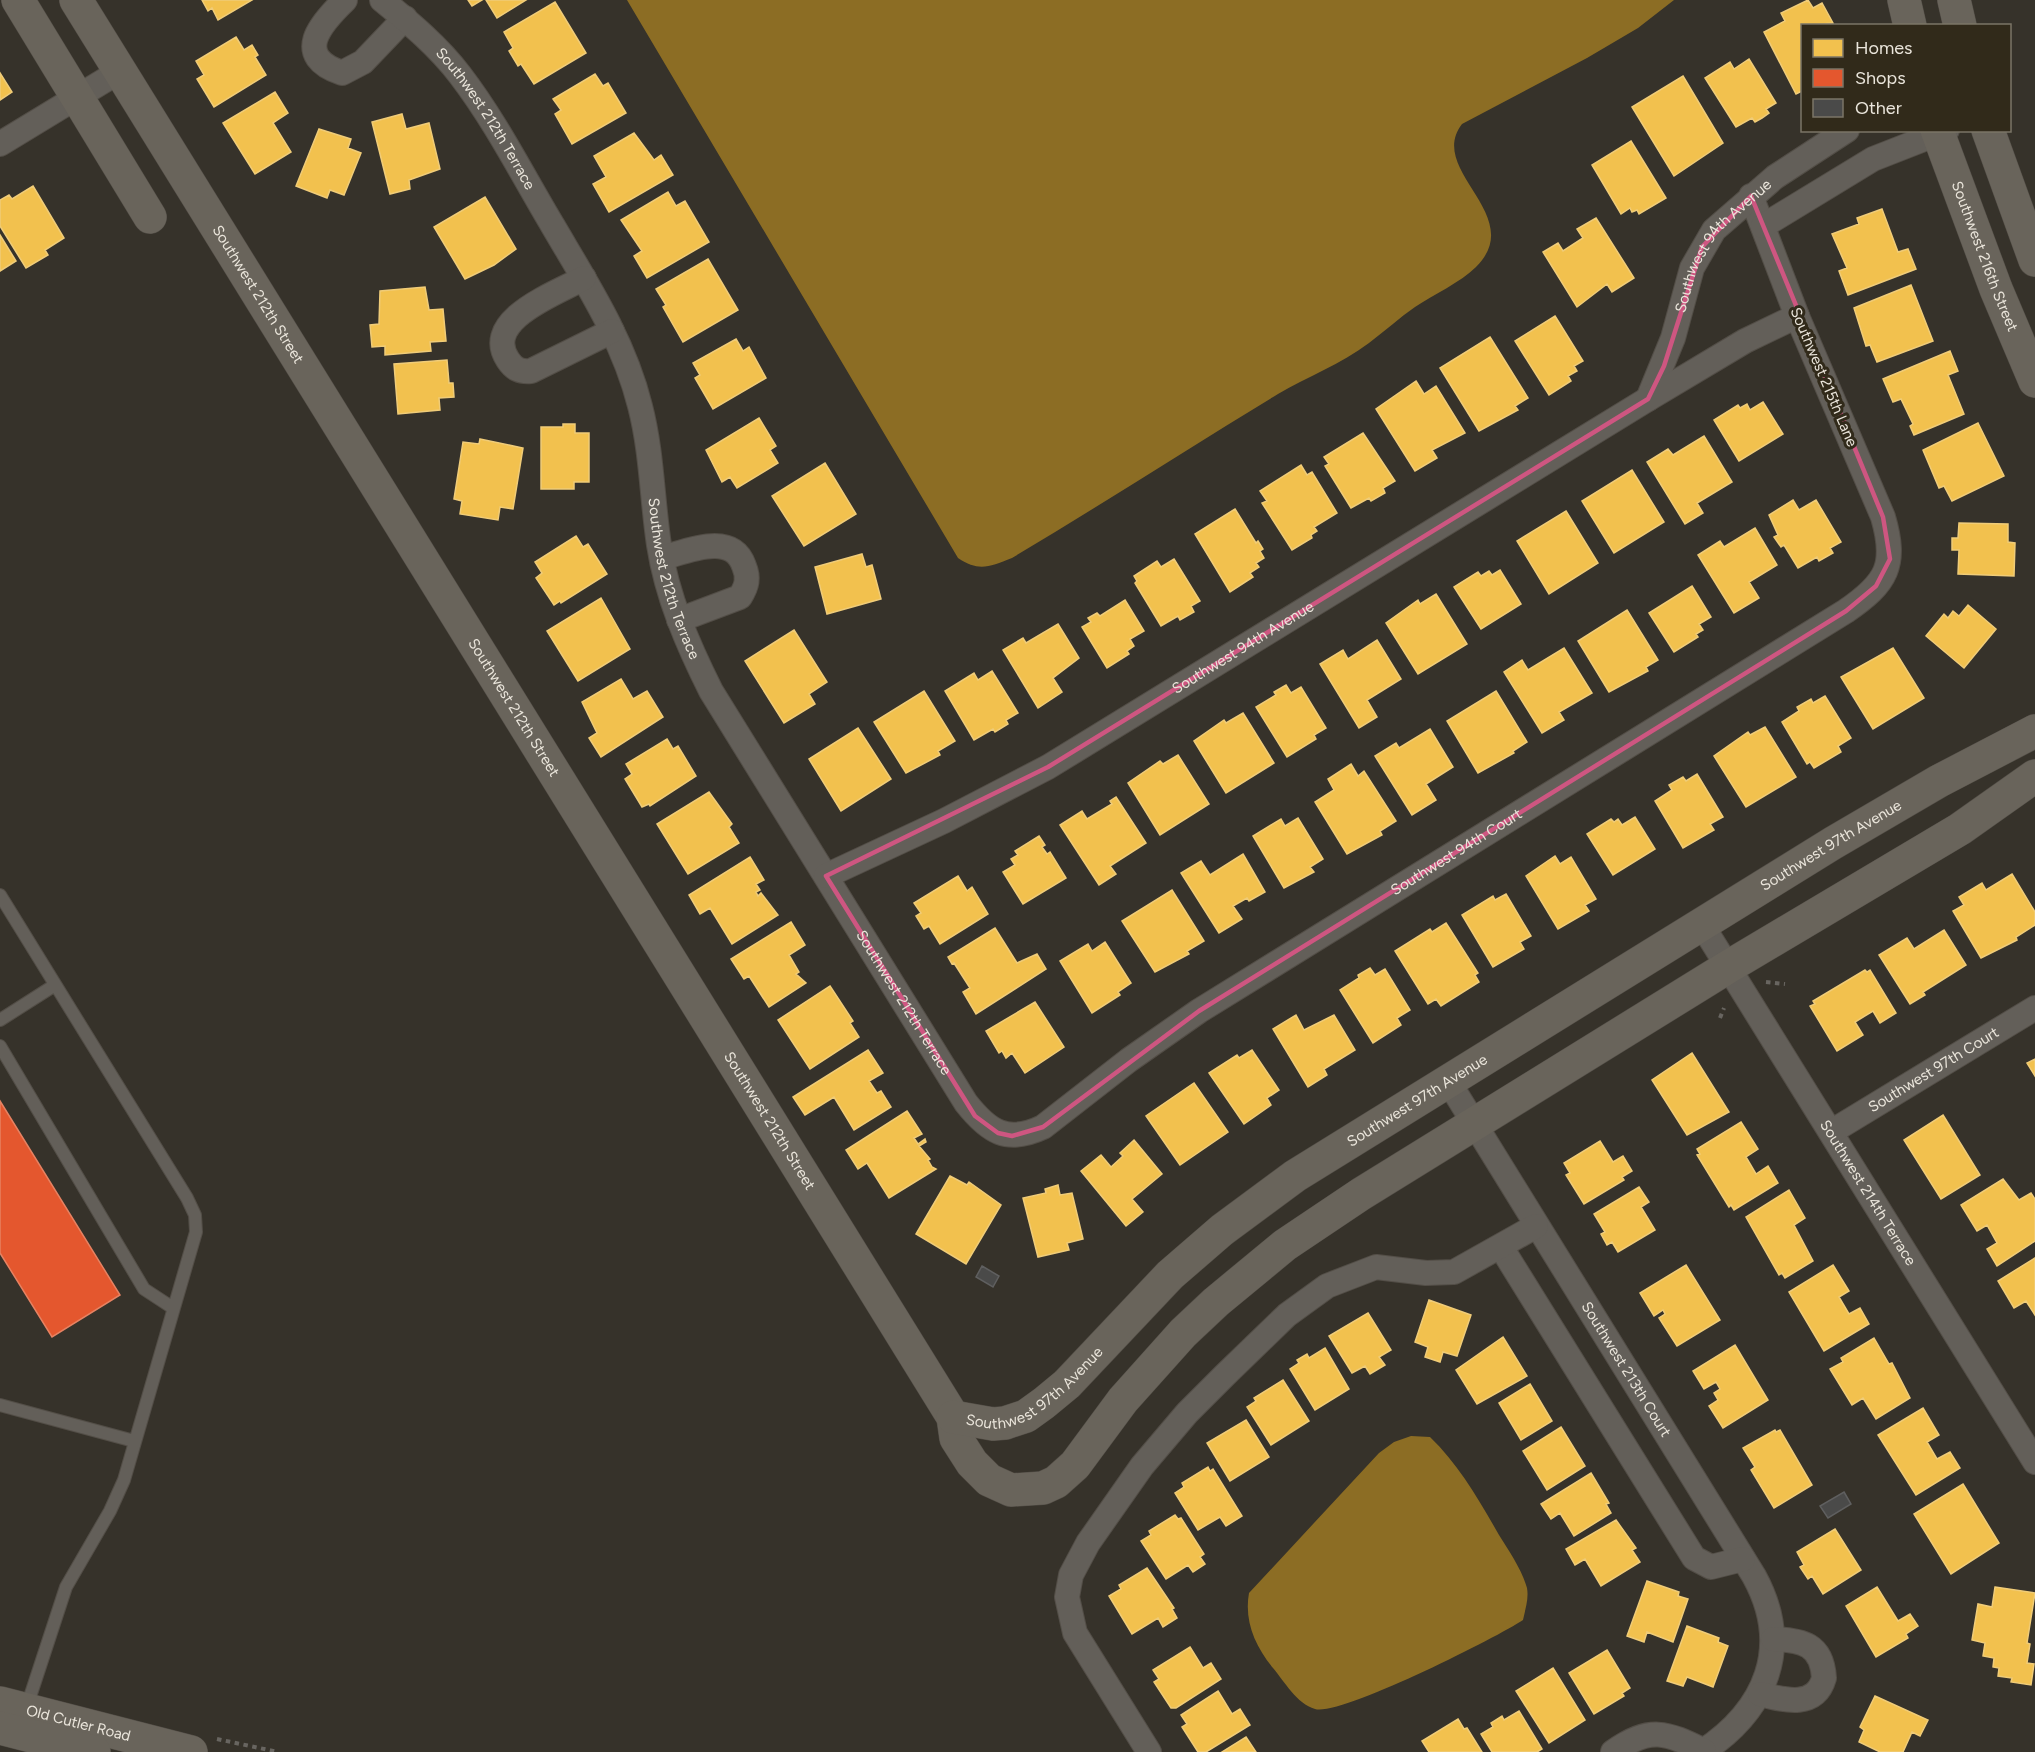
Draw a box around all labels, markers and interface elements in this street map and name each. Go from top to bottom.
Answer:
legend [1801,24,2011,132]
text: Homes [1855,37,1913,59]
street label: Southwest 212th Terrace [432,44,539,193]
text: Shops [1855,67,1906,89]
text: Other [1855,97,1902,119]
street label: Southwest 94th Avenue [1671,175,1775,315]
street label: Southwest 216th Street [1948,179,2022,334]
street label: Southwest 212th Street [209,222,308,367]
street label: Southwest 215th Lane [1787,305,1861,449]
street label: Southwest 212th Terrace [645,497,704,662]
street label: Southwest 94th Avenue [1169,597,1317,698]
street label: Southwest 212th Street [464,635,564,780]
street label: Southwest 97th Avenue [1757,796,1905,895]
street label: Southwest 94th Court [1387,805,1525,899]
street label: Southwest 212th Terrace [852,927,955,1078]
street label: Southwest 97th Court [1865,1023,2002,1116]
street label: Southwest 212th Street [720,1048,819,1193]
street label: Southwest 97th Avenue [1344,1050,1491,1151]
street label: Southwest 214th Terrace [1816,1117,1920,1269]
street label: Southwest 213th Court [1578,1298,1675,1441]
street label: Southwest 97th Avenue [964,1343,1106,1433]
street label: Old Cutler Road [24,1701,133,1745]

